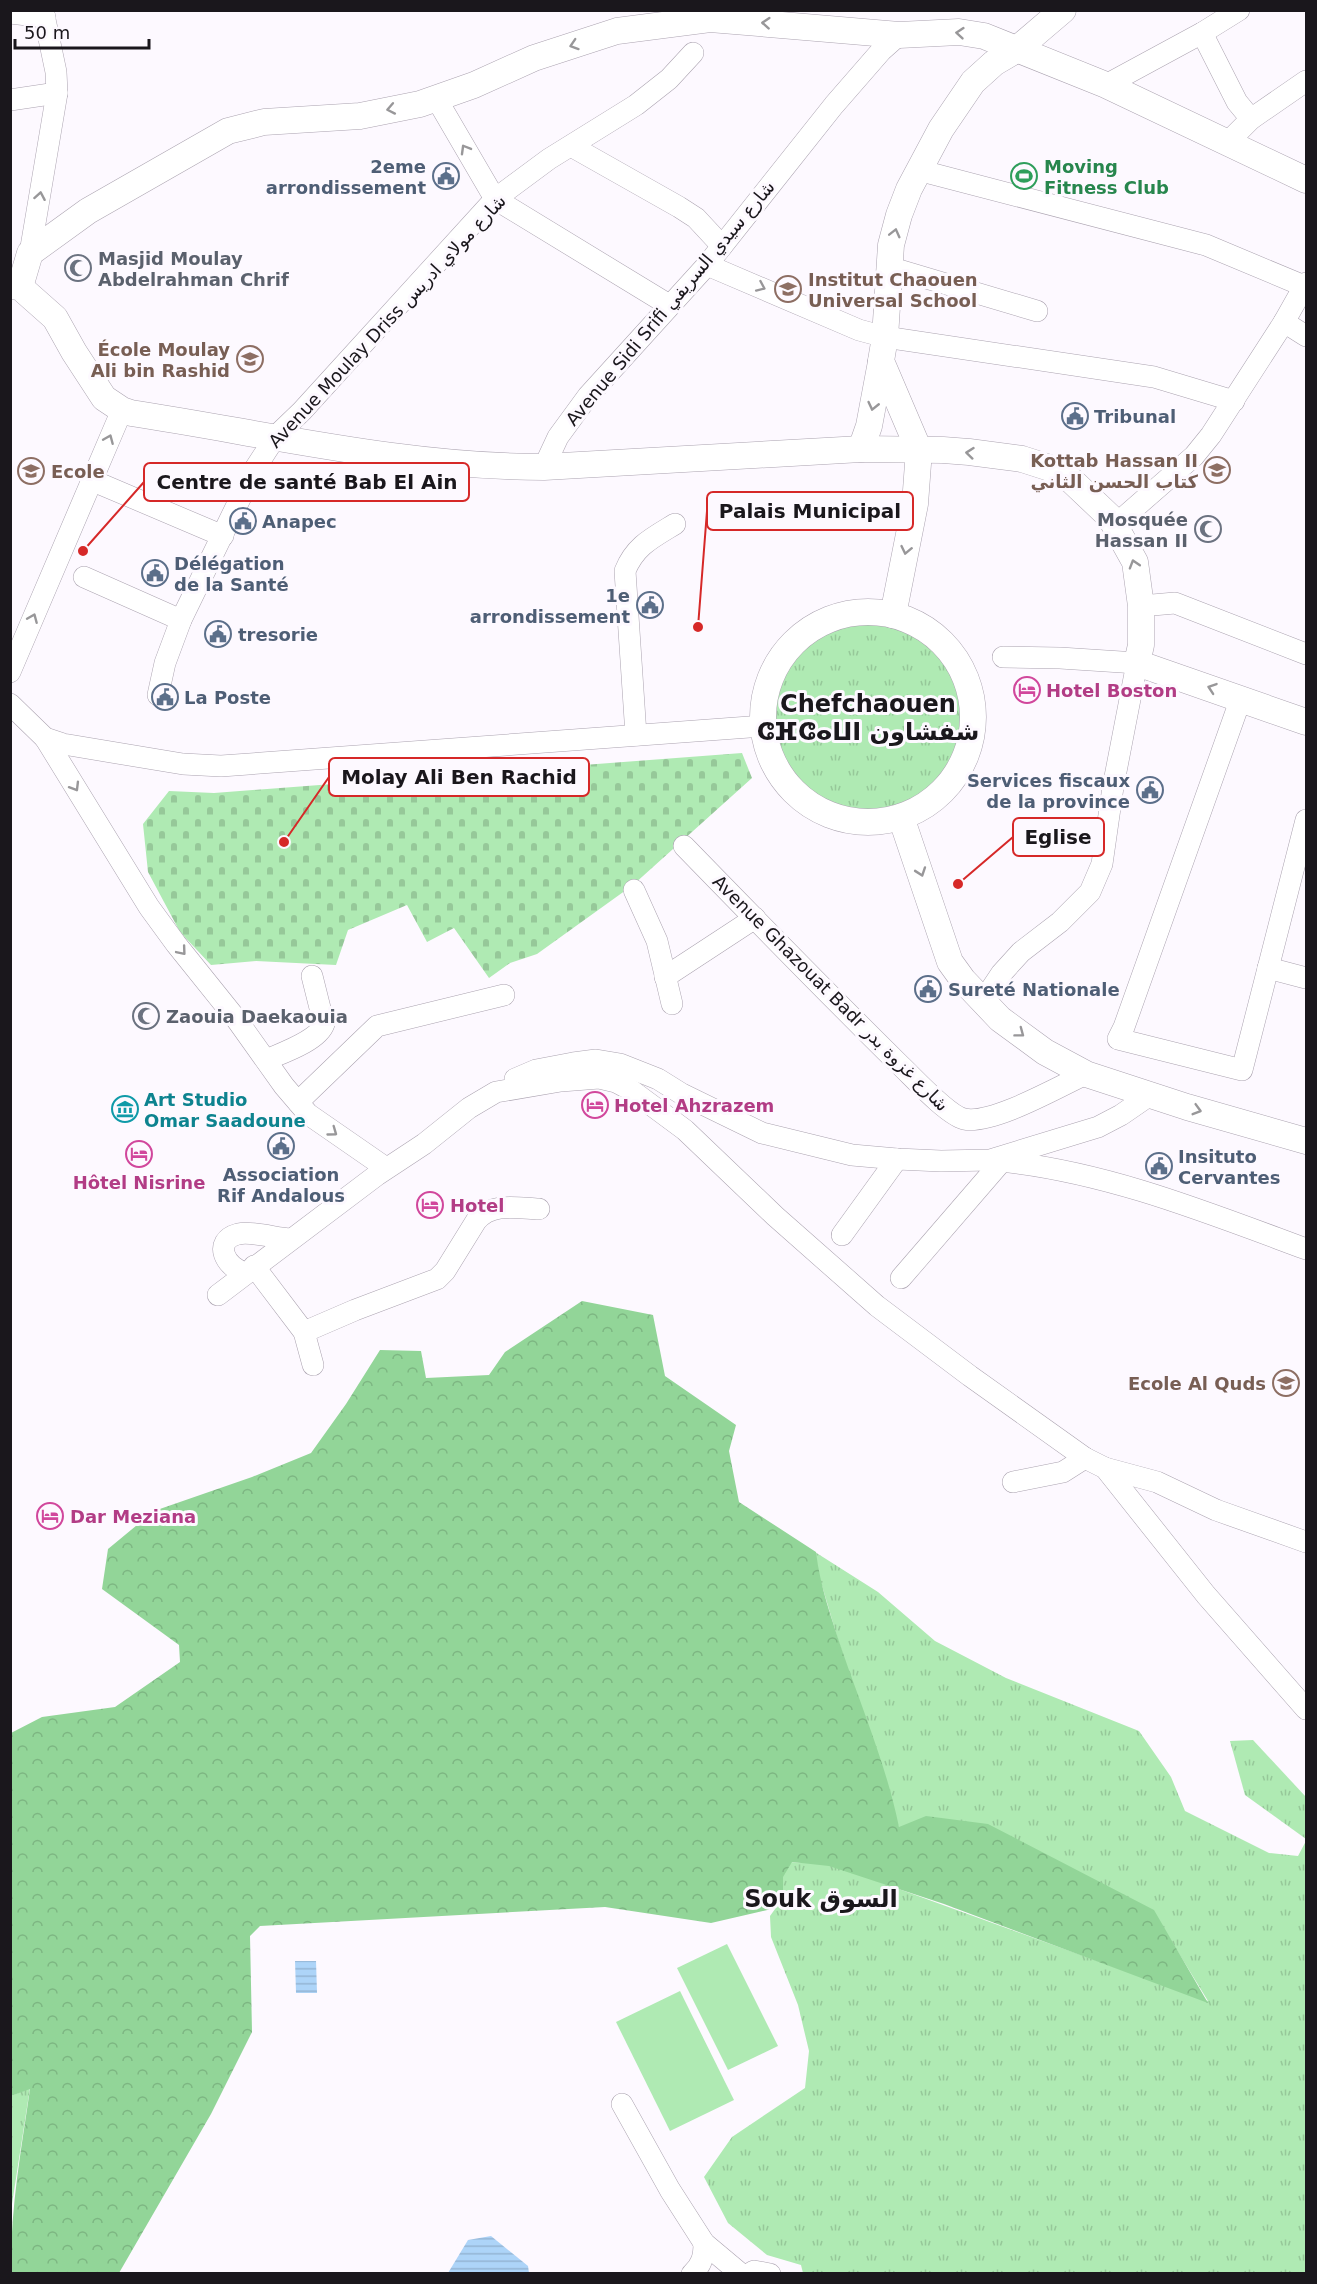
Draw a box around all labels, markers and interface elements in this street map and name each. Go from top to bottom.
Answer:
scale bar [15,12,148,50]
one-way arrow [761,17,770,30]
text: 50 m [24,22,70,43]
one-way arrow [956,27,965,40]
one-way arrow [569,37,580,50]
one-way arrow [386,102,396,115]
one-way arrow [461,145,473,155]
place label: 2eme arrondissement [266,156,426,198]
place label: Moving Fitness Club [1044,156,1169,198]
public building icon: 2eme arrondissement [431,161,461,191]
sports icon: Moving Fitness Club [1009,161,1039,191]
street label: Avenue Sidi Srifi شارع سيدي السريفي [561,176,779,430]
street label: Avenue Moulay Driss شارع مولاي ادريس [264,190,511,452]
one-way arrow [33,191,46,201]
one-way arrow [887,228,900,238]
place label: Masjid Moulay Abdelrahman Chrif [98,248,289,290]
mosque icon: Masjid Moulay Abdelrahman Chrif [63,253,93,283]
place label: Institut Chaouen Universal School [808,269,978,311]
school or university icon: Institut Chaouen Universal School [773,274,803,304]
one-way arrow [755,280,766,292]
place label: École Moulay Ali bin Rashid [91,339,230,381]
school or university icon: École Moulay Ali bin Rashid [235,344,265,374]
one-way arrow [868,401,881,411]
public building icon: Tribunal [1060,401,1090,431]
place label: Tribunal [1094,406,1176,427]
one-way arrow [102,434,114,445]
one-way arrow [966,447,975,459]
place label: Kottab Hassan II كتاب الحسن الثاني [1030,450,1199,493]
school or university icon: Kottab Hassan II كتاب الحسن الثاني [1202,455,1232,485]
school or university icon: Ecole [16,456,46,486]
place label: Ecole [51,461,105,482]
callout: Centre de santé Bab El Ain [144,463,469,501]
text: Centre de santé Bab El Ain [156,470,458,494]
callout: Palais Municipal [707,492,913,530]
text: Palais Municipal [719,499,901,523]
public building icon: Anapec [228,506,258,536]
place label: Mosquée Hassan II [1095,509,1188,551]
place label: Anapec [262,511,337,532]
mosque icon: Mosquée Hassan II [1193,514,1223,544]
one-way arrow [900,545,913,555]
place label: Délégation de la Santé [174,553,289,595]
public building icon: Délégation de la Santé [140,558,170,588]
one-way arrow [1129,559,1141,570]
place label: 1e arrondissement [470,585,630,627]
public building icon: 1e arrondissement [635,590,665,620]
one-way arrow [26,614,38,625]
public building icon: tresorie [203,619,233,649]
place label: tresorie [238,624,318,645]
hotel icon: Hotel Boston [1012,675,1042,705]
place label: Hotel Boston [1046,680,1177,701]
public building icon: La Poste [150,682,180,712]
one-way arrow [1207,683,1218,696]
place label: La Poste [184,687,271,708]
district label: Chefchaouen ⵛⴼⵛⴰⵡⵏ شفشاون [757,690,979,746]
callout: Molay Ali Ben Rachid [329,758,589,796]
text: Molay Ali Ben Rachid [341,765,577,789]
place label: Services fiscaux de la province [967,770,1130,812]
public building icon: Services fiscaux de la province [1135,775,1165,805]
one-way arrow [68,781,80,791]
callout: Eglise [1013,818,1104,856]
text: Eglise [1024,825,1092,849]
one-way arrow [913,866,926,877]
street label: Avenue Ghazouat Badr شارع غزوة بدر [708,871,953,1116]
one-way arrow [174,944,185,955]
public building icon: Sureté Nationale [913,974,943,1004]
place label: Sureté Nationale [948,979,1120,1000]
mosque icon: Zaouia Daekaouia [131,1001,161,1031]
place label: Zaouia Daekaouia [166,1006,348,1027]
one-way arrow [1013,1026,1024,1037]
place label: Art Studio Omar Saadoune [144,1089,306,1131]
hotel icon: Hotel Ahzrazem [580,1090,610,1120]
museum icon: Art Studio Omar Saadoune [110,1094,140,1124]
place label: Hotel Ahzrazem [614,1095,774,1116]
one-way arrow [1191,1103,1202,1115]
one-way arrow [326,1124,337,1135]
public building icon: Association Rif Andalous [266,1131,296,1161]
hotel icon: Hôtel Nisrine [124,1139,154,1169]
place label: Insituto Cervantes [1178,1146,1281,1188]
public building icon: Insituto Cervantes [1144,1151,1174,1181]
place label: Association Rif Andalous [217,1164,345,1206]
place label: Hôtel Nisrine [73,1172,205,1193]
hotel icon: Hotel [415,1190,445,1220]
place label: Hotel [450,1195,504,1216]
school or university icon: Ecole Al Quds [1271,1368,1301,1398]
place label: Ecole Al Quds [1128,1373,1266,1394]
hotel icon: Dar Meziana [35,1501,65,1531]
place label: Dar Meziana [70,1506,196,1527]
district label: Souk السوق [744,1885,898,1913]

